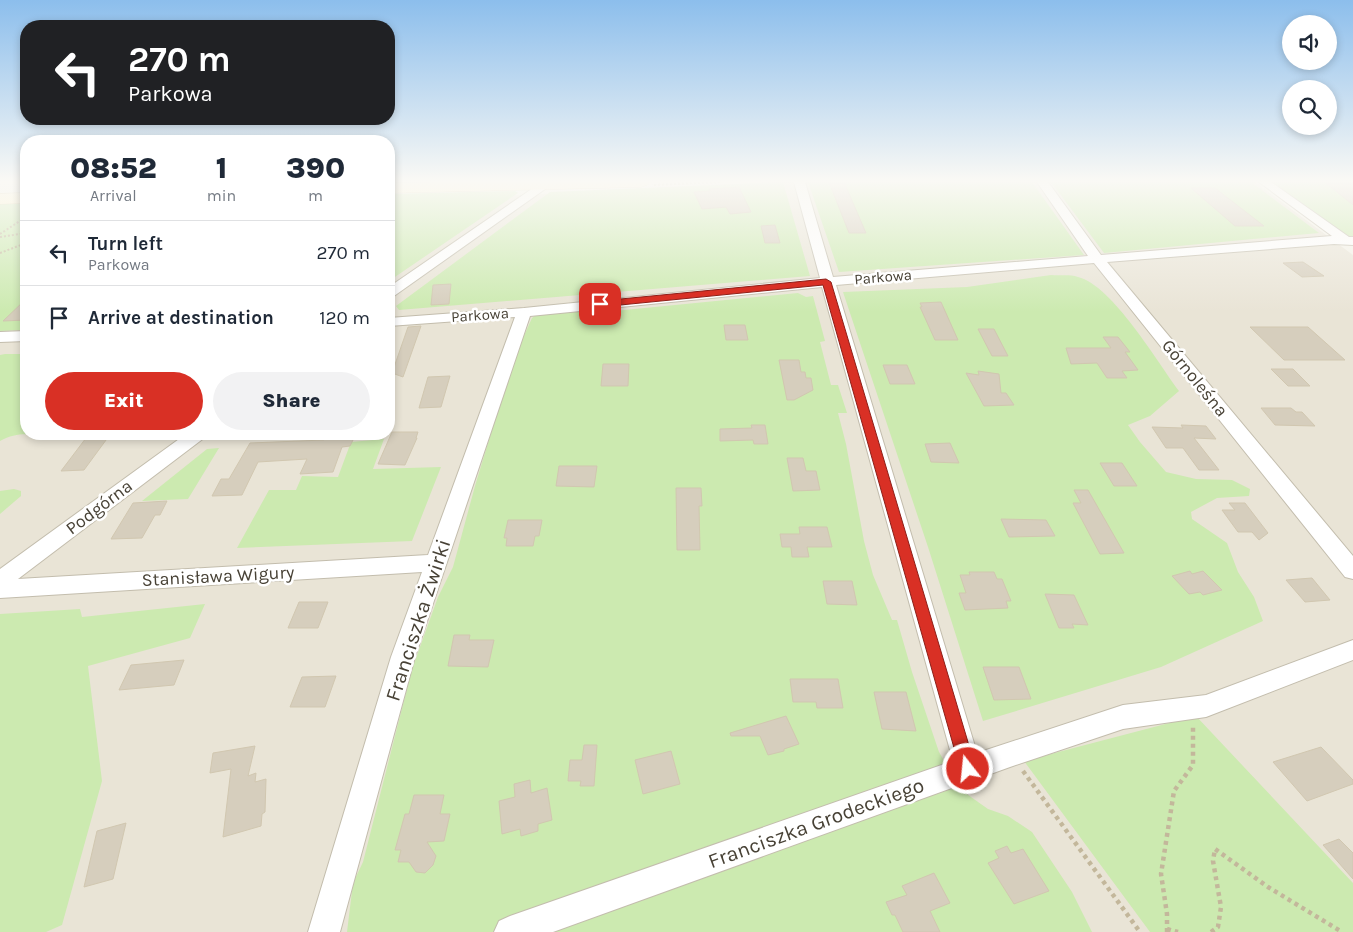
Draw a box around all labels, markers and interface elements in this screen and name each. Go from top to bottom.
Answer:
map controls [1282,15,1337,135]
button: sound [1282,15,1337,70]
text: 270 m [128,39,231,80]
icon: left [45,40,110,105]
button: search [1282,80,1337,135]
text: Parkowa [128,81,213,107]
text: 08:52 [70,150,157,186]
text: 1 [216,150,227,186]
text: 390 [286,150,345,186]
text: Arrival [90,186,137,205]
text: min [207,186,236,205]
text: m [308,186,323,205]
text: Turn left [88,233,163,255]
icon: left [45,239,73,267]
text: 270 m [317,242,370,264]
text: Parkowa [88,255,150,274]
street label: Parkowa [853,266,913,288]
pin [579,283,621,325]
icon: arrive [586,290,614,318]
icon: arrive [45,304,73,332]
street label: Parkowa [451,304,509,326]
text: Arrive at destination [88,307,274,329]
text: 120 m [319,307,370,329]
street label: Górnoleśna [1157,335,1233,421]
button: Exit [45,372,203,430]
button: Share [213,372,370,430]
street label: Podgórna [61,475,137,539]
street label: Franciszka Żwirki [380,536,456,704]
street label: Stanisława Wigury [141,561,295,591]
position arrow [941,742,993,794]
street label: Franciszka Grodeckiego [705,773,927,873]

